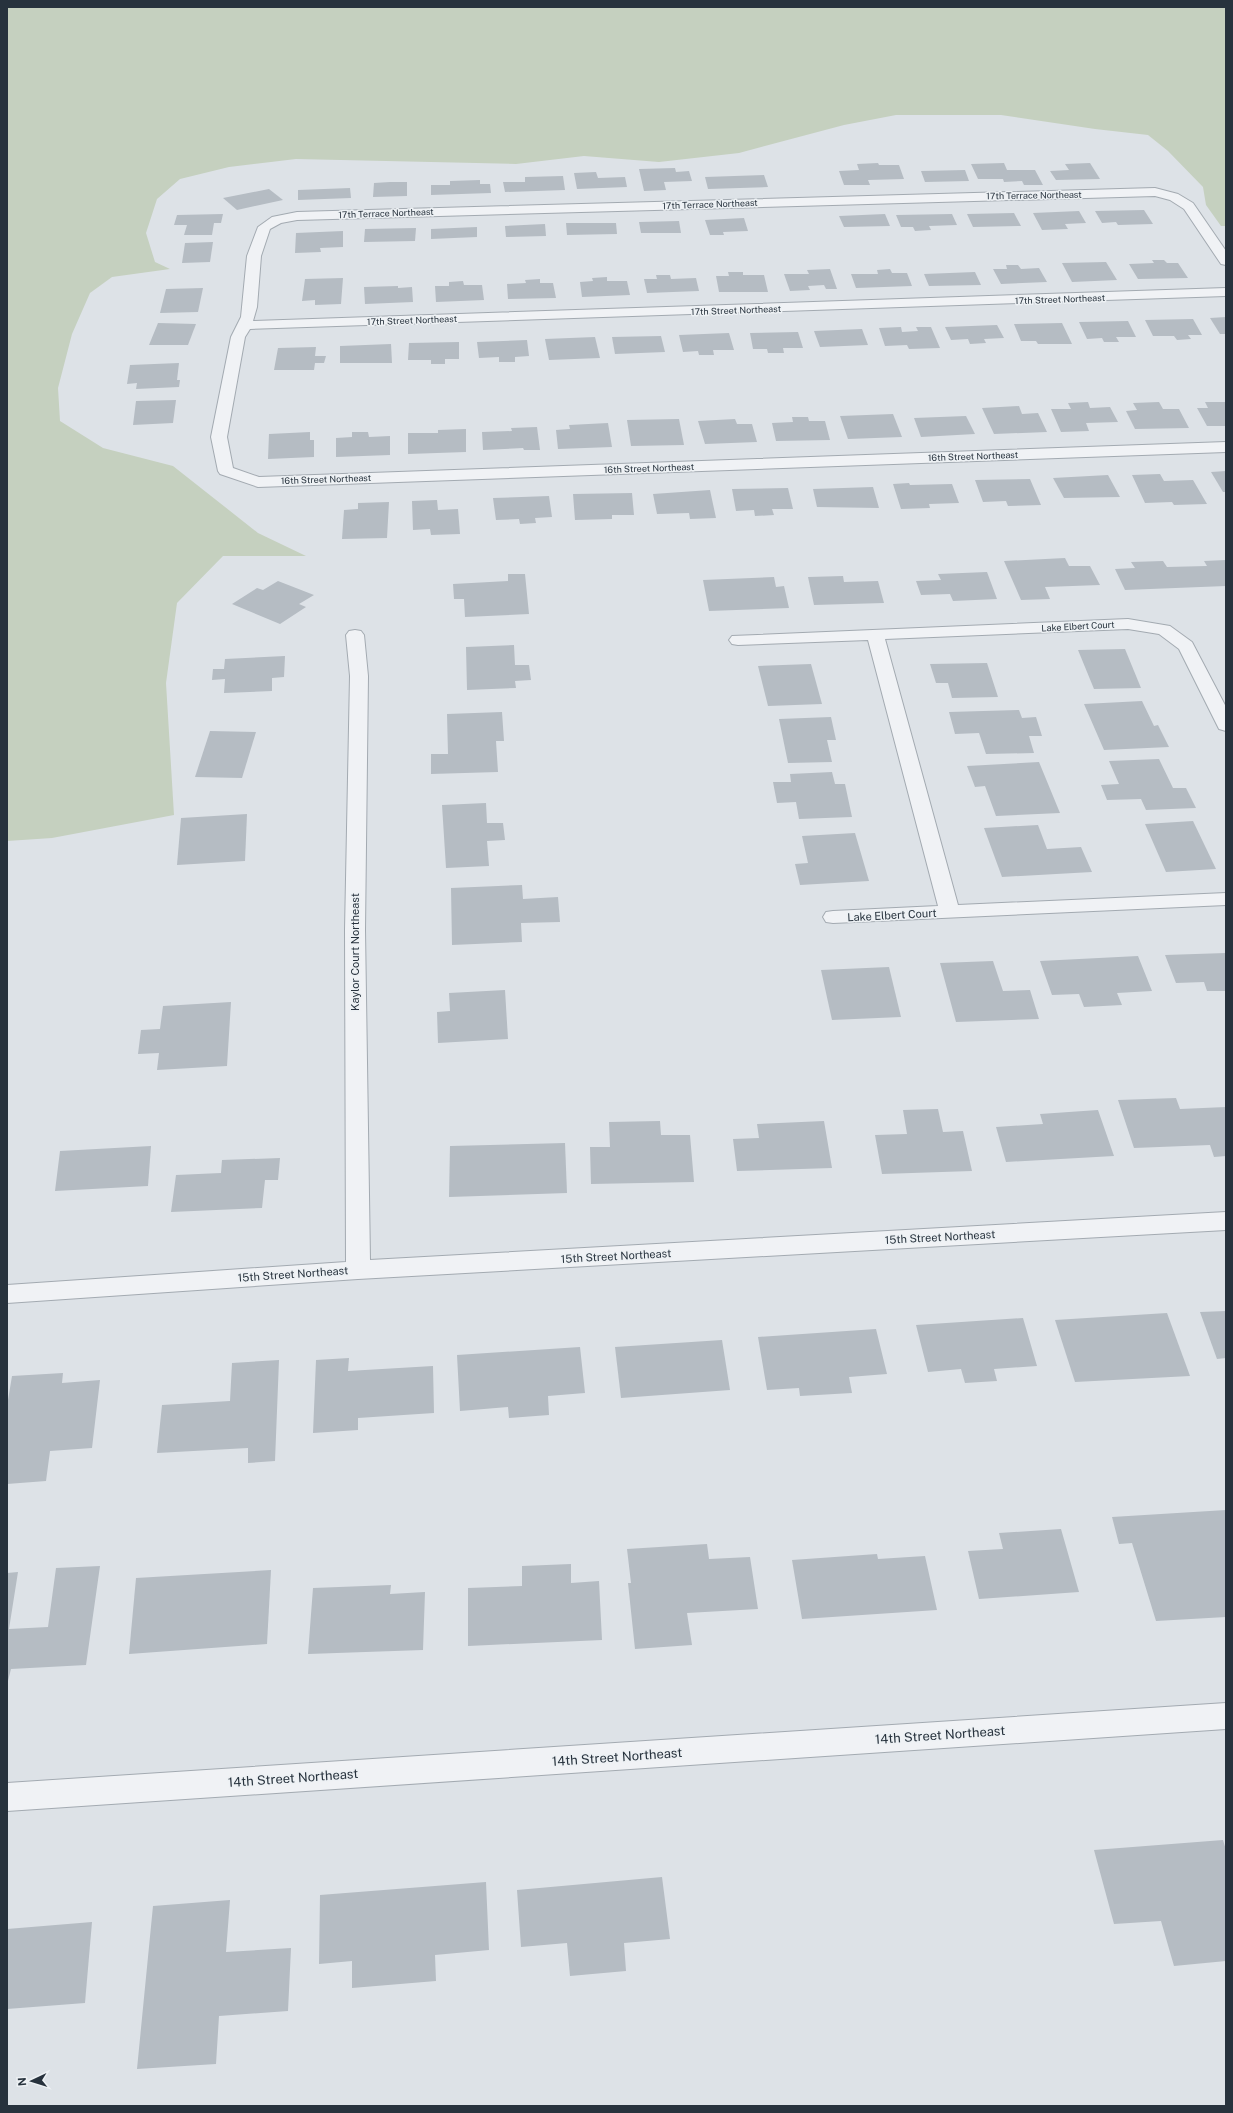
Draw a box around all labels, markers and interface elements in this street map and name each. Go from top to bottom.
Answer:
street label: 17th Terrace Northeast [986,189,1082,201]
street label: 17th Terrace Northeast [662,197,758,211]
street label: 17th Terrace Northeast [338,206,434,220]
street label: 17th Street Northeast [1015,292,1106,306]
street label: 17th Street Northeast [691,303,782,317]
street label: 17th Street Northeast [367,313,458,327]
street label: 16th Street Northeast [928,449,1019,463]
street label: 16th Street Northeast [604,461,695,475]
street label: 16th Street Northeast [281,472,372,486]
street label: Lake Elbert Court [1041,619,1115,633]
street label: Kaylor Court Northeast [349,893,361,1011]
street label: Lake Elbert Court [847,907,937,923]
street label: 15th Street Northeast [884,1228,996,1246]
street label: 15th Street Northeast [560,1247,672,1265]
street label: 15th Street Northeast [237,1264,349,1284]
street label: 14th Street Northeast [874,1723,1006,1747]
street label: 14th Street Northeast [551,1745,683,1769]
street label: 14th Street Northeast [227,1766,359,1790]
north arrow [12,2061,52,2101]
text: N [16,2077,28,2086]

